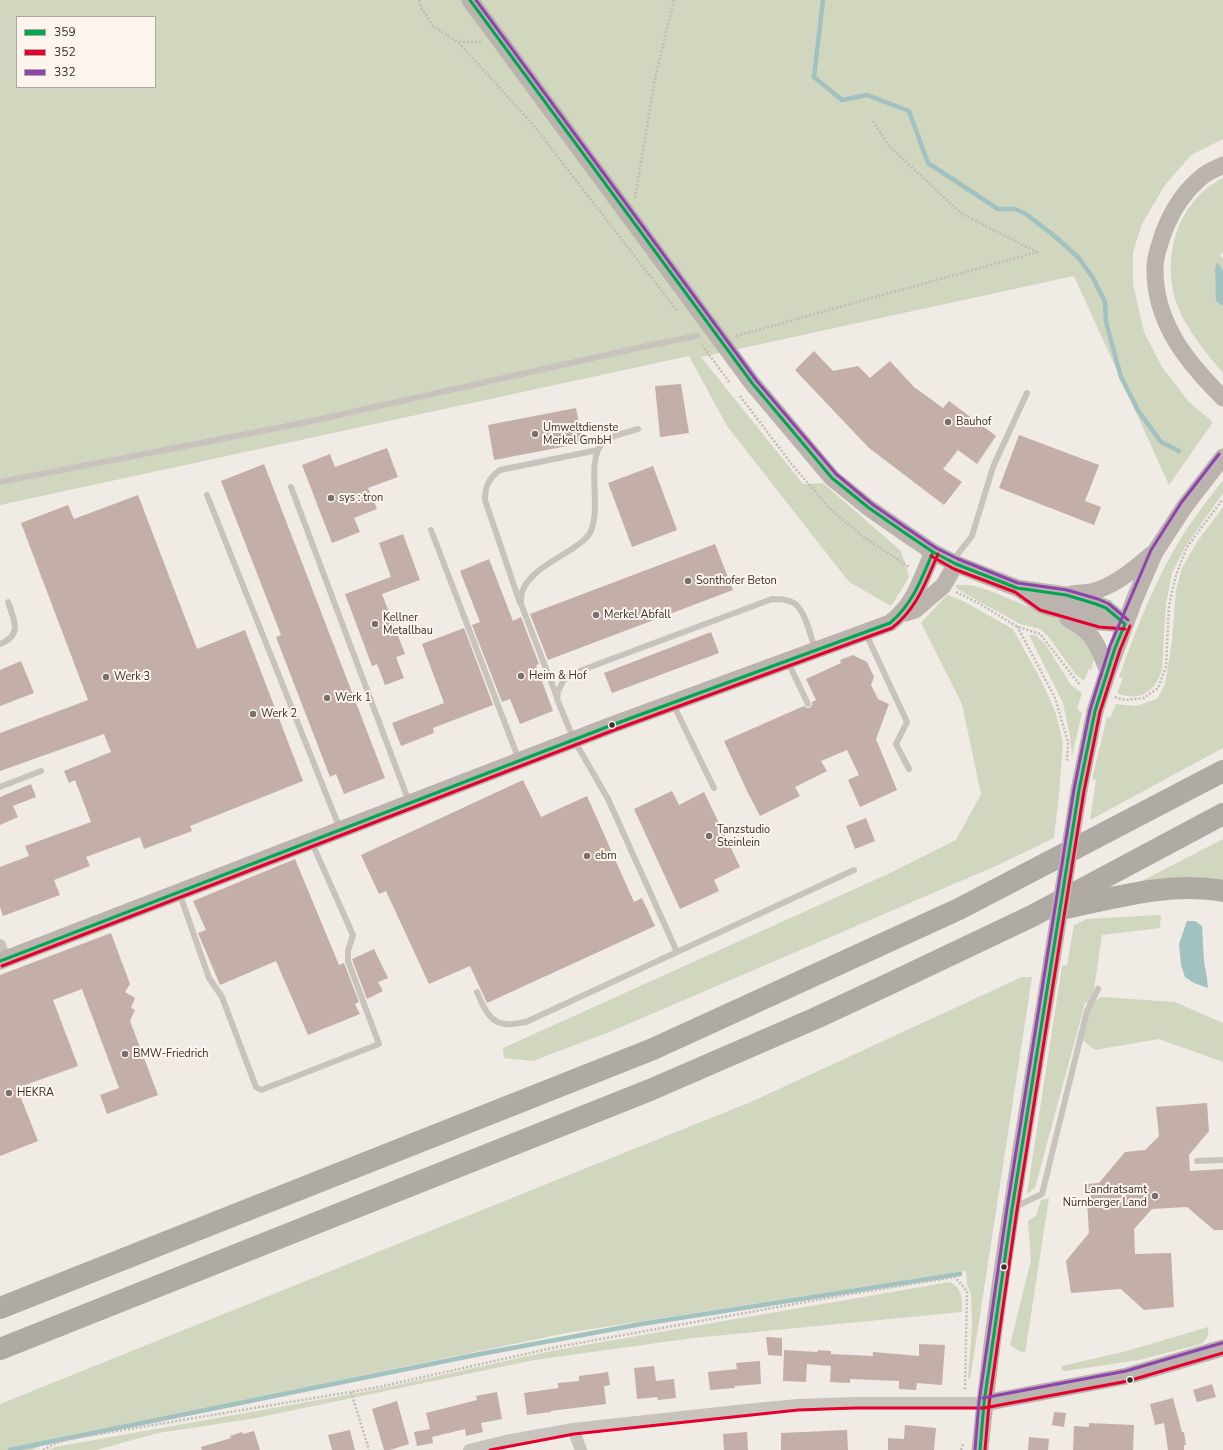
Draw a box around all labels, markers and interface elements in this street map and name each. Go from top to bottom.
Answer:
legend [16,16,156,88]
text: 359 [54,24,76,40]
text: 352 [54,44,76,60]
text: 332 [54,64,76,80]
place label: Bauhof [956,415,991,429]
marker: Bauhof [943,417,953,427]
place label: Umweltdienste Merkel GmbH [543,421,618,447]
marker: Umweltdienste Merkel GmbH [530,429,540,439]
place label: sys : tron [339,491,383,505]
marker: sys : tron [326,493,336,503]
place label: Sonthofer Beton [696,574,777,588]
marker: Sonthofer Beton [683,576,693,586]
place label: Merkel Abfall [604,608,671,622]
marker: Merkel Abfall [591,610,601,620]
place label: Kellner Metallbau [383,611,433,637]
marker: Kellner Metallbau [370,619,380,629]
place label: Heim & Hof [529,669,587,683]
place label: Werk 3 [114,670,150,684]
marker: Heim & Hof [516,671,526,681]
marker: Werk 3 [101,672,111,682]
place label: Werk 1 [335,691,371,705]
marker: Werk 1 [322,693,332,703]
place label: Werk 2 [261,707,297,721]
marker: Werk 2 [248,709,258,719]
unlabelled marker [607,720,617,730]
place label: Tanzstudio Steinlein [717,823,770,849]
marker: Tanzstudio Steinlein [704,831,714,841]
place label: ebm [595,849,617,863]
marker: ebm [582,851,592,861]
place label: BMW-Friedrich [133,1047,209,1061]
marker: BMW-Friedrich [120,1049,130,1059]
place label: HEKRA [17,1086,54,1100]
marker: HEKRA [4,1088,14,1098]
place label: Landratsamt Nürnberger Land [1063,1183,1147,1209]
marker: Landratsamt Nürnberger Land [1150,1191,1160,1201]
unlabelled marker [999,1262,1009,1272]
unlabelled marker [1125,1375,1135,1385]

